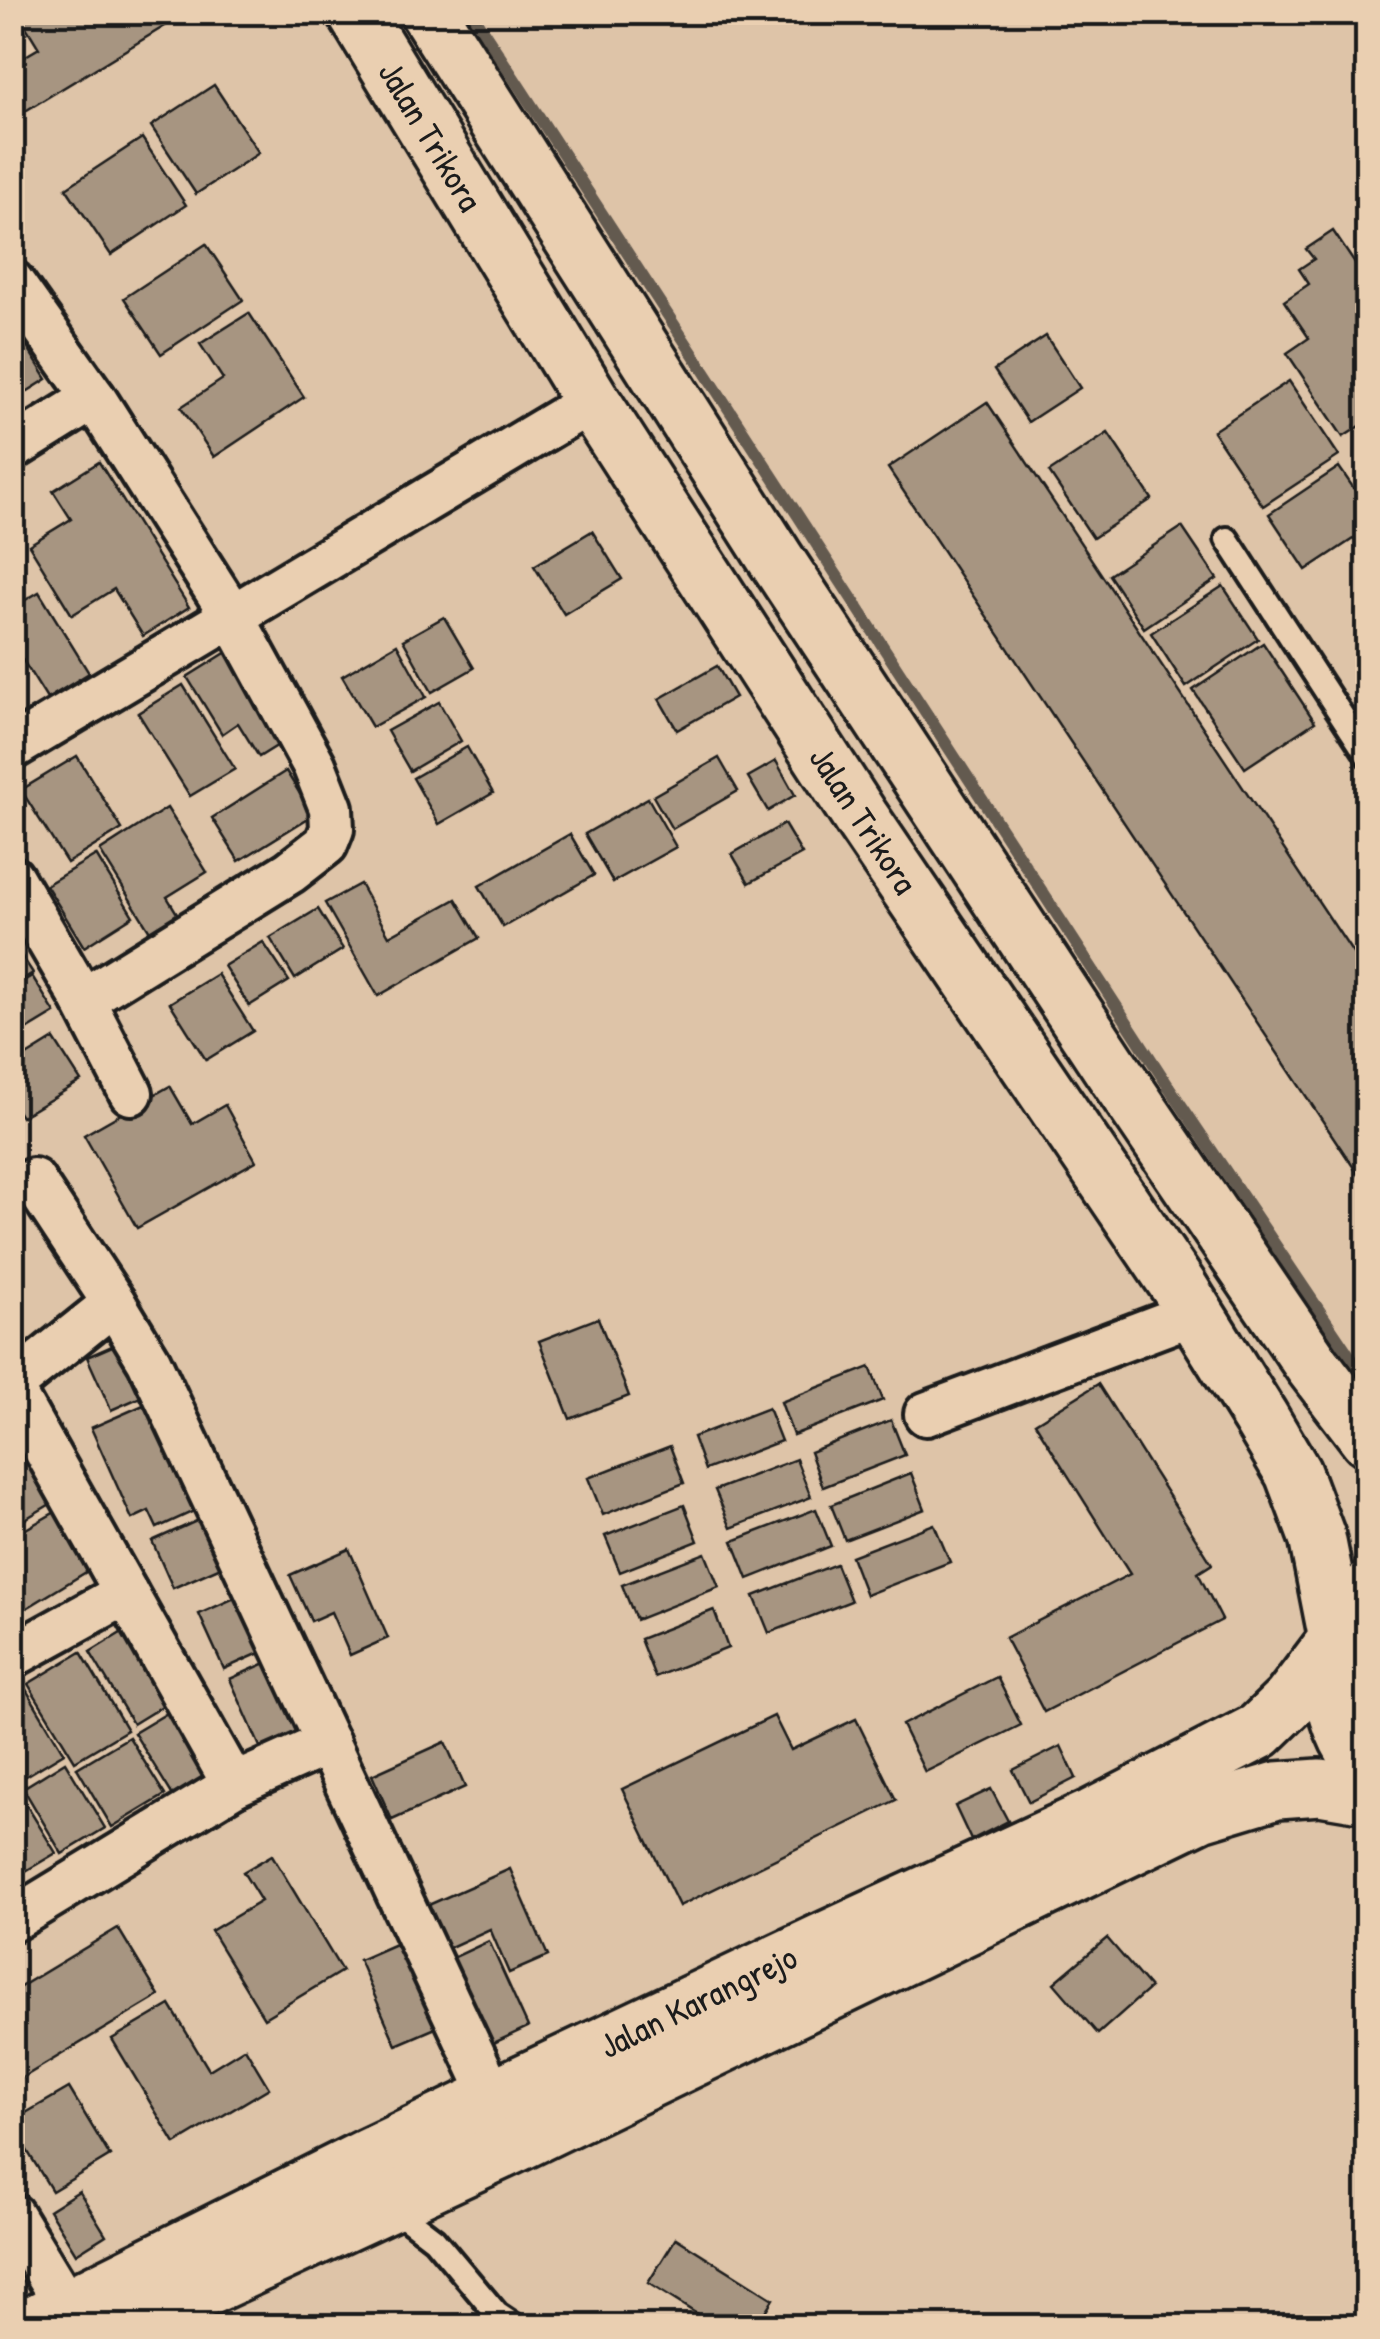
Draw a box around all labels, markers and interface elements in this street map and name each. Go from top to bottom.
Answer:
street label: Jalan Trikora [368,52,494,220]
street label: Jalan Trikora [799,737,929,903]
street label: Jalan Karangrejo [592,1933,804,2069]

